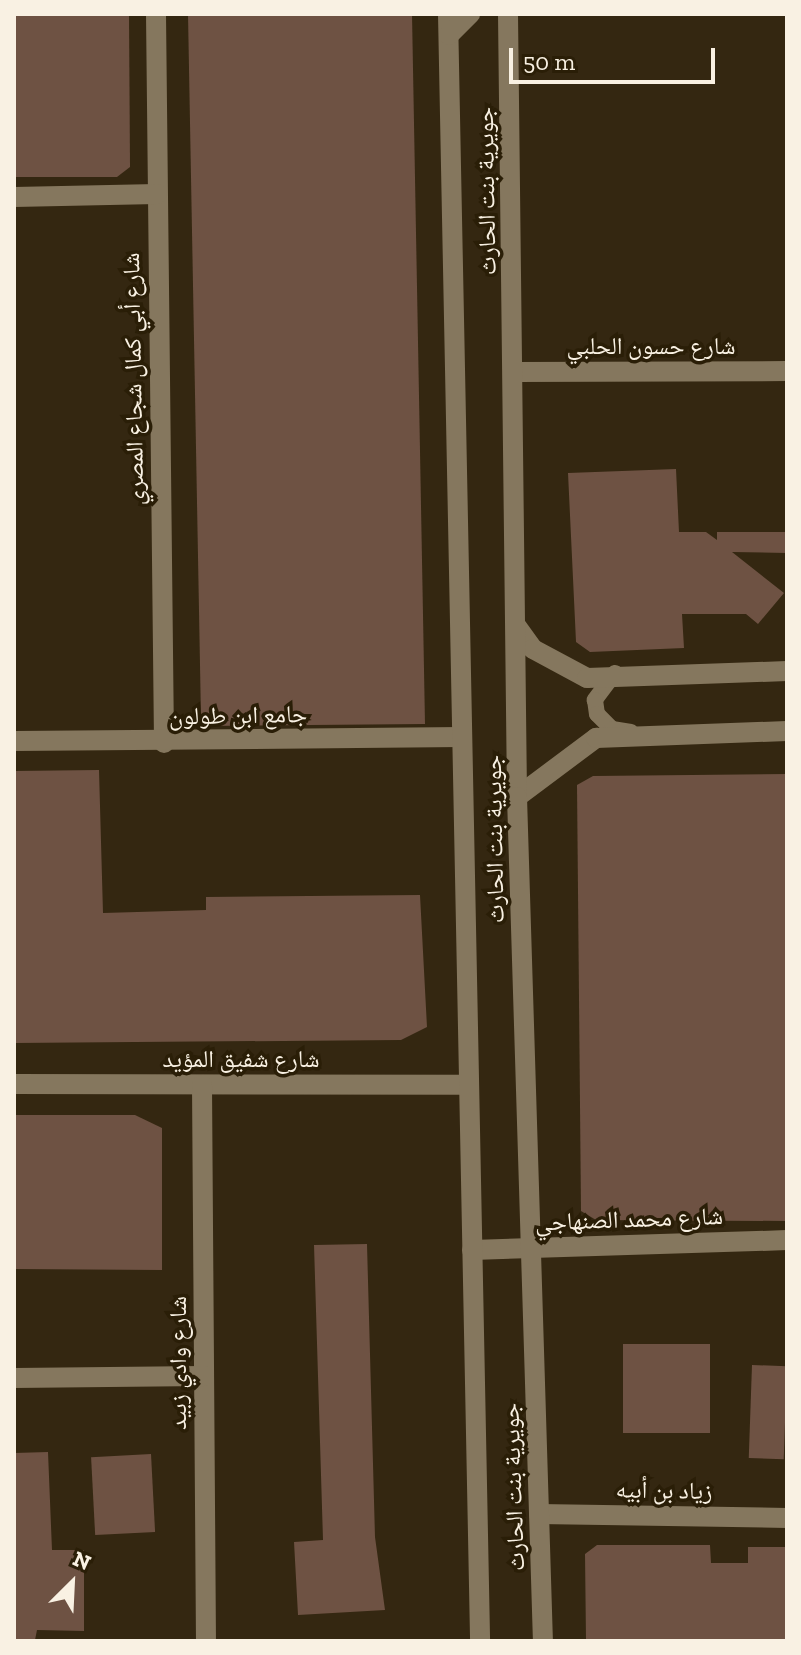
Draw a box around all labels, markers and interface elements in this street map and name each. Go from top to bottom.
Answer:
scale bar [513,32,719,82]
text: 50 m [523,47,575,76]
street label: جويرية بنت الحارث [470,107,502,275]
street label: شارع أبي كمال شجاع المصري [116,252,150,506]
street label: شارع حسون الحلبي [566,332,736,360]
street label: جامع ابن طولون [169,699,307,731]
street label: جويرية بنت الحارث [478,755,510,923]
street label: شارع شفيق المؤيد [162,1045,320,1073]
street label: شارع محمد الصنهاجي [534,1201,724,1237]
street label: شارع وادي زبيد [164,1296,192,1430]
street label: جويرية بنت الحارث [496,1402,530,1572]
street label: زياد بن أبيه [615,1475,713,1505]
north arrow [32,1543,112,1623]
text: N [69,1545,95,1576]

